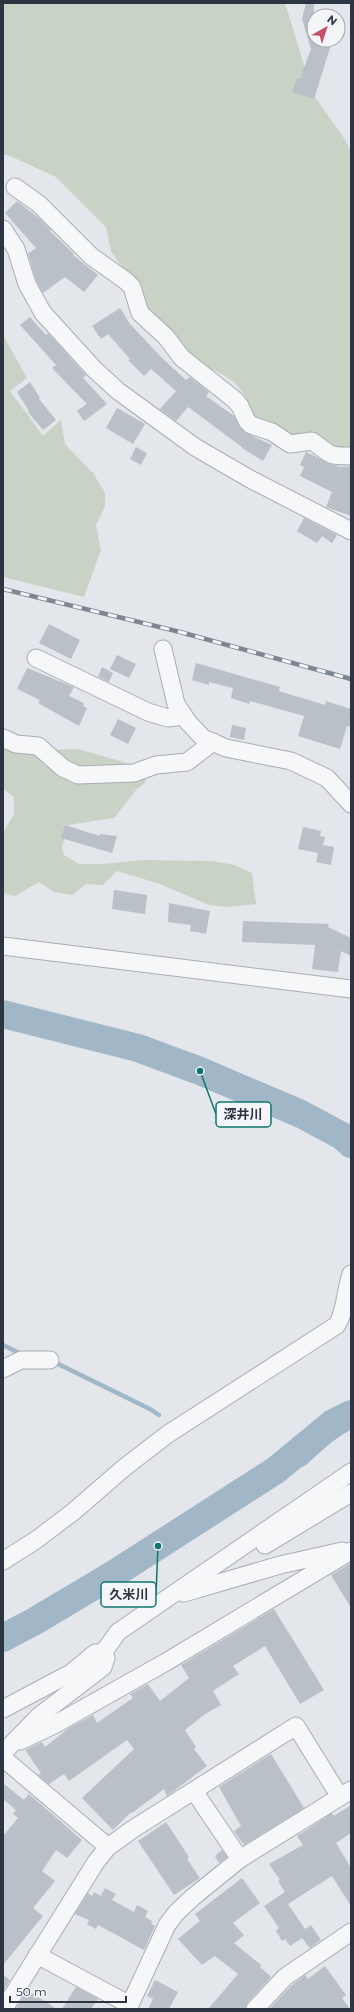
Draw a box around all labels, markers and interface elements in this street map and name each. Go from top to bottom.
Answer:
north arrow [306,8,346,48]
text: N [324,12,340,28]
callout: 深井川 [216,1102,271,1127]
text: 深井川 [223,1106,263,1122]
callout: 久米川 [101,1582,156,1607]
text: 久米川 [109,1586,149,1602]
scale bar [10,1978,126,2004]
text: 50 m [16,1984,47,1999]

